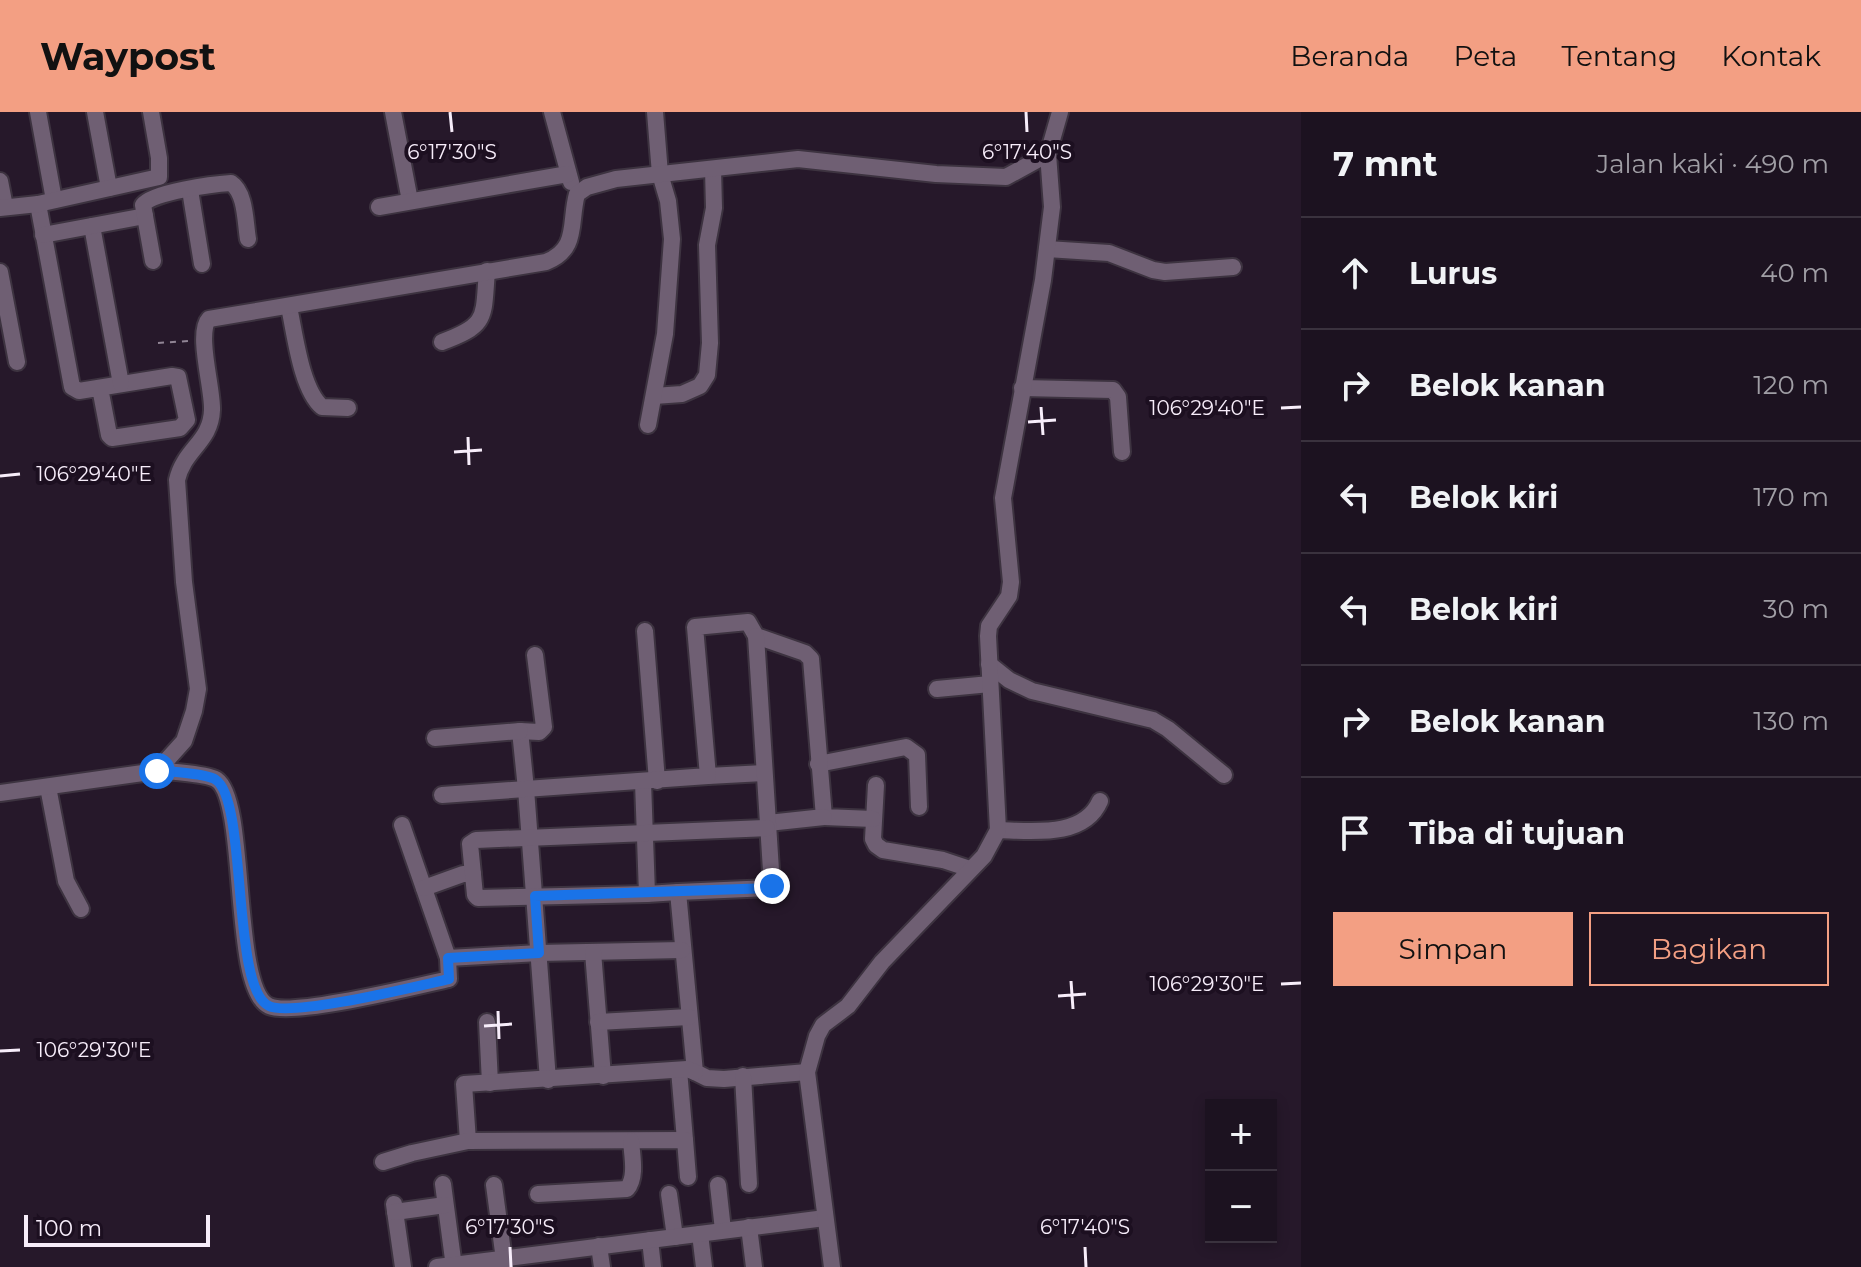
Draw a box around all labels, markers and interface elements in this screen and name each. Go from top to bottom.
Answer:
text: Waypost [40,33,216,80]
text: Beranda [1290,39,1409,73]
text: Peta [1453,39,1517,73]
text: Tentang [1561,39,1677,73]
text: Kontak [1721,39,1821,73]
text: 6°17'30"S [407,140,497,164]
text: 6°17'40"S [982,140,1072,164]
text: 7 mnt [1333,143,1438,185]
text: Jalan kaki · 490 m [1596,148,1829,180]
icon: ahead [1333,251,1377,295]
text: Lurus [1409,255,1497,292]
text: 40 m [1760,257,1829,289]
icon: right [1333,363,1377,407]
text: Belok kanan [1409,367,1606,404]
text: 120 m [1753,369,1829,401]
text: 106°29'40"E [1149,396,1265,420]
text: 106°29'40"E [36,462,152,486]
icon: left [1333,475,1377,519]
text: Belok kiri [1409,479,1558,516]
text: 170 m [1753,481,1829,513]
icon: left [1333,587,1377,631]
text: Belok kiri [1409,591,1558,628]
text: 30 m [1763,593,1829,625]
icon: right [1333,699,1377,743]
text: Belok kanan [1409,703,1606,740]
text: 130 m [1753,705,1829,737]
route start [139,753,175,789]
icon: arrive [1333,811,1377,855]
text: Tiba di tujuan [1409,815,1625,852]
route end [754,868,790,904]
button: Simpan [1333,912,1573,986]
button: Bagikan [1589,912,1829,986]
text: 106°29'30"E [1150,972,1264,996]
text: 106°29'30"E [37,1038,151,1062]
map controls [1205,1099,1277,1243]
button: + [1205,1099,1277,1171]
button: − [1205,1171,1277,1243]
scale bar [24,1211,210,1247]
text: 100 m [36,1215,102,1242]
text: 6°17'30"S [465,1215,555,1239]
text: 6°17'40"S [1040,1215,1130,1239]

